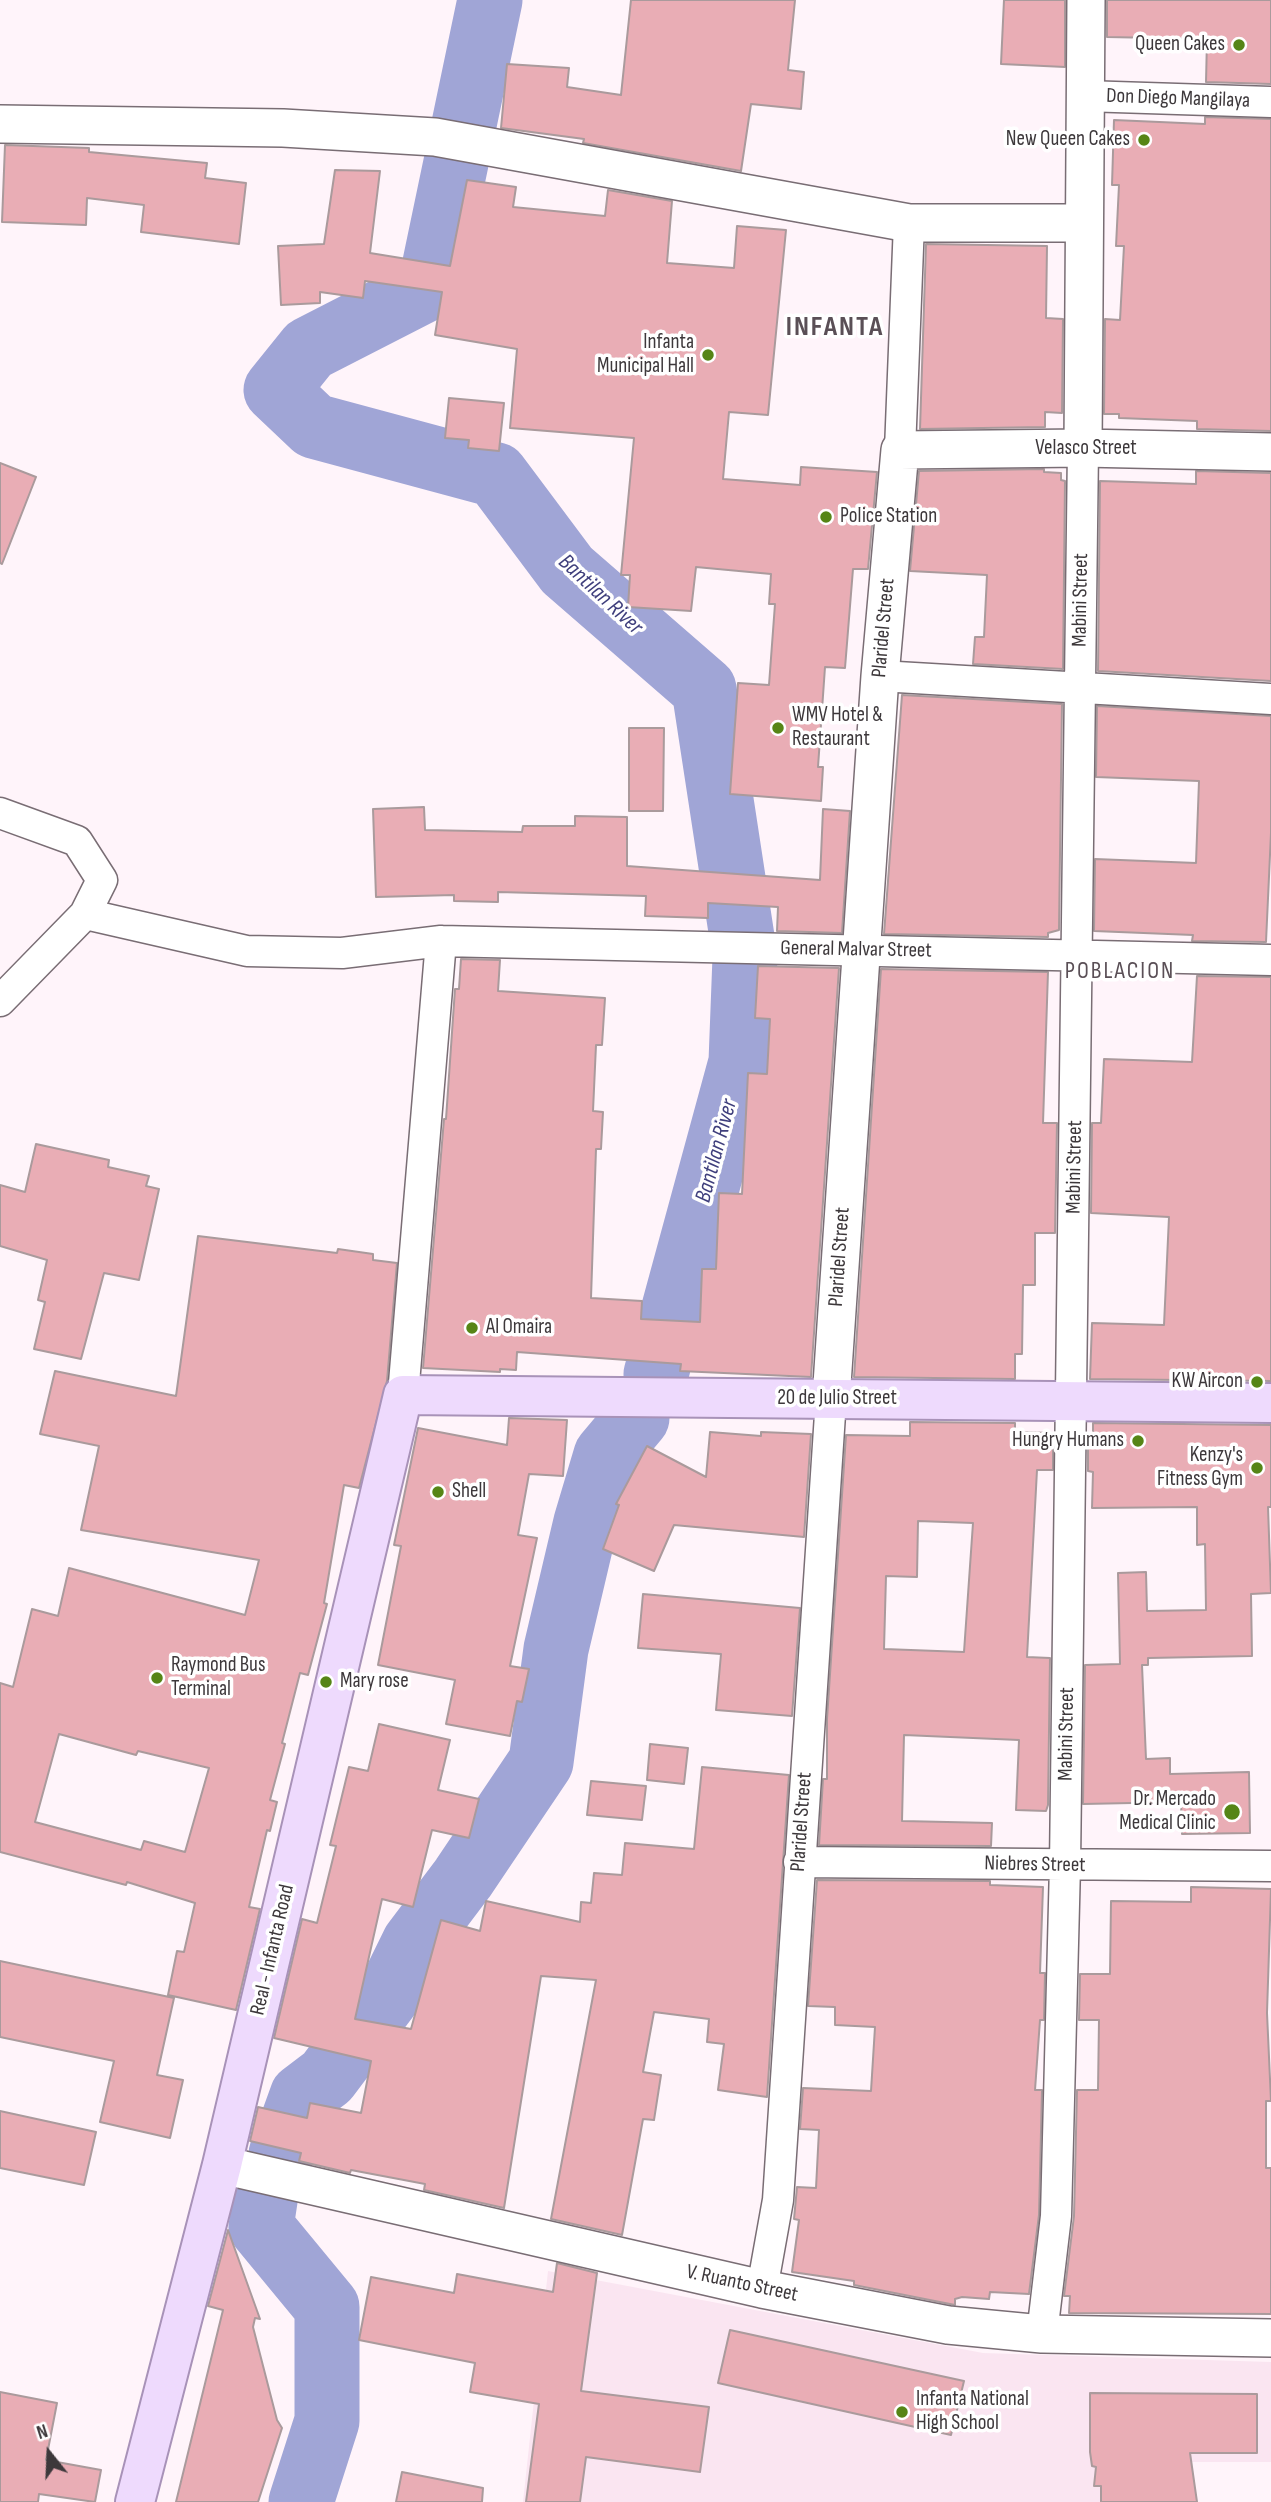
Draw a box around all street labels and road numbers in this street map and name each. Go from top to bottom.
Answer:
street label: Don Diego Mangilaya [1106,84,1250,114]
street label: Velasco Street [1035,436,1137,462]
street label: Mabini Street [1068,553,1094,647]
street label: Plaridel Street [867,577,901,679]
street label: General Malvar Street [780,936,932,964]
street label: Mabini Street [1062,1120,1088,1214]
street label: Plaridel Street [824,1206,856,1308]
street label: 20 de Julio Street [777,1386,897,1412]
street label: Mabini Street [1054,1687,1080,1781]
street label: Plaridel Street [786,1771,818,1873]
street label: Niebres Street [984,1852,1086,1878]
street label: Real - Infanta Road [246,1882,300,2018]
street label: V. Ruanto Street [684,2260,800,2308]

